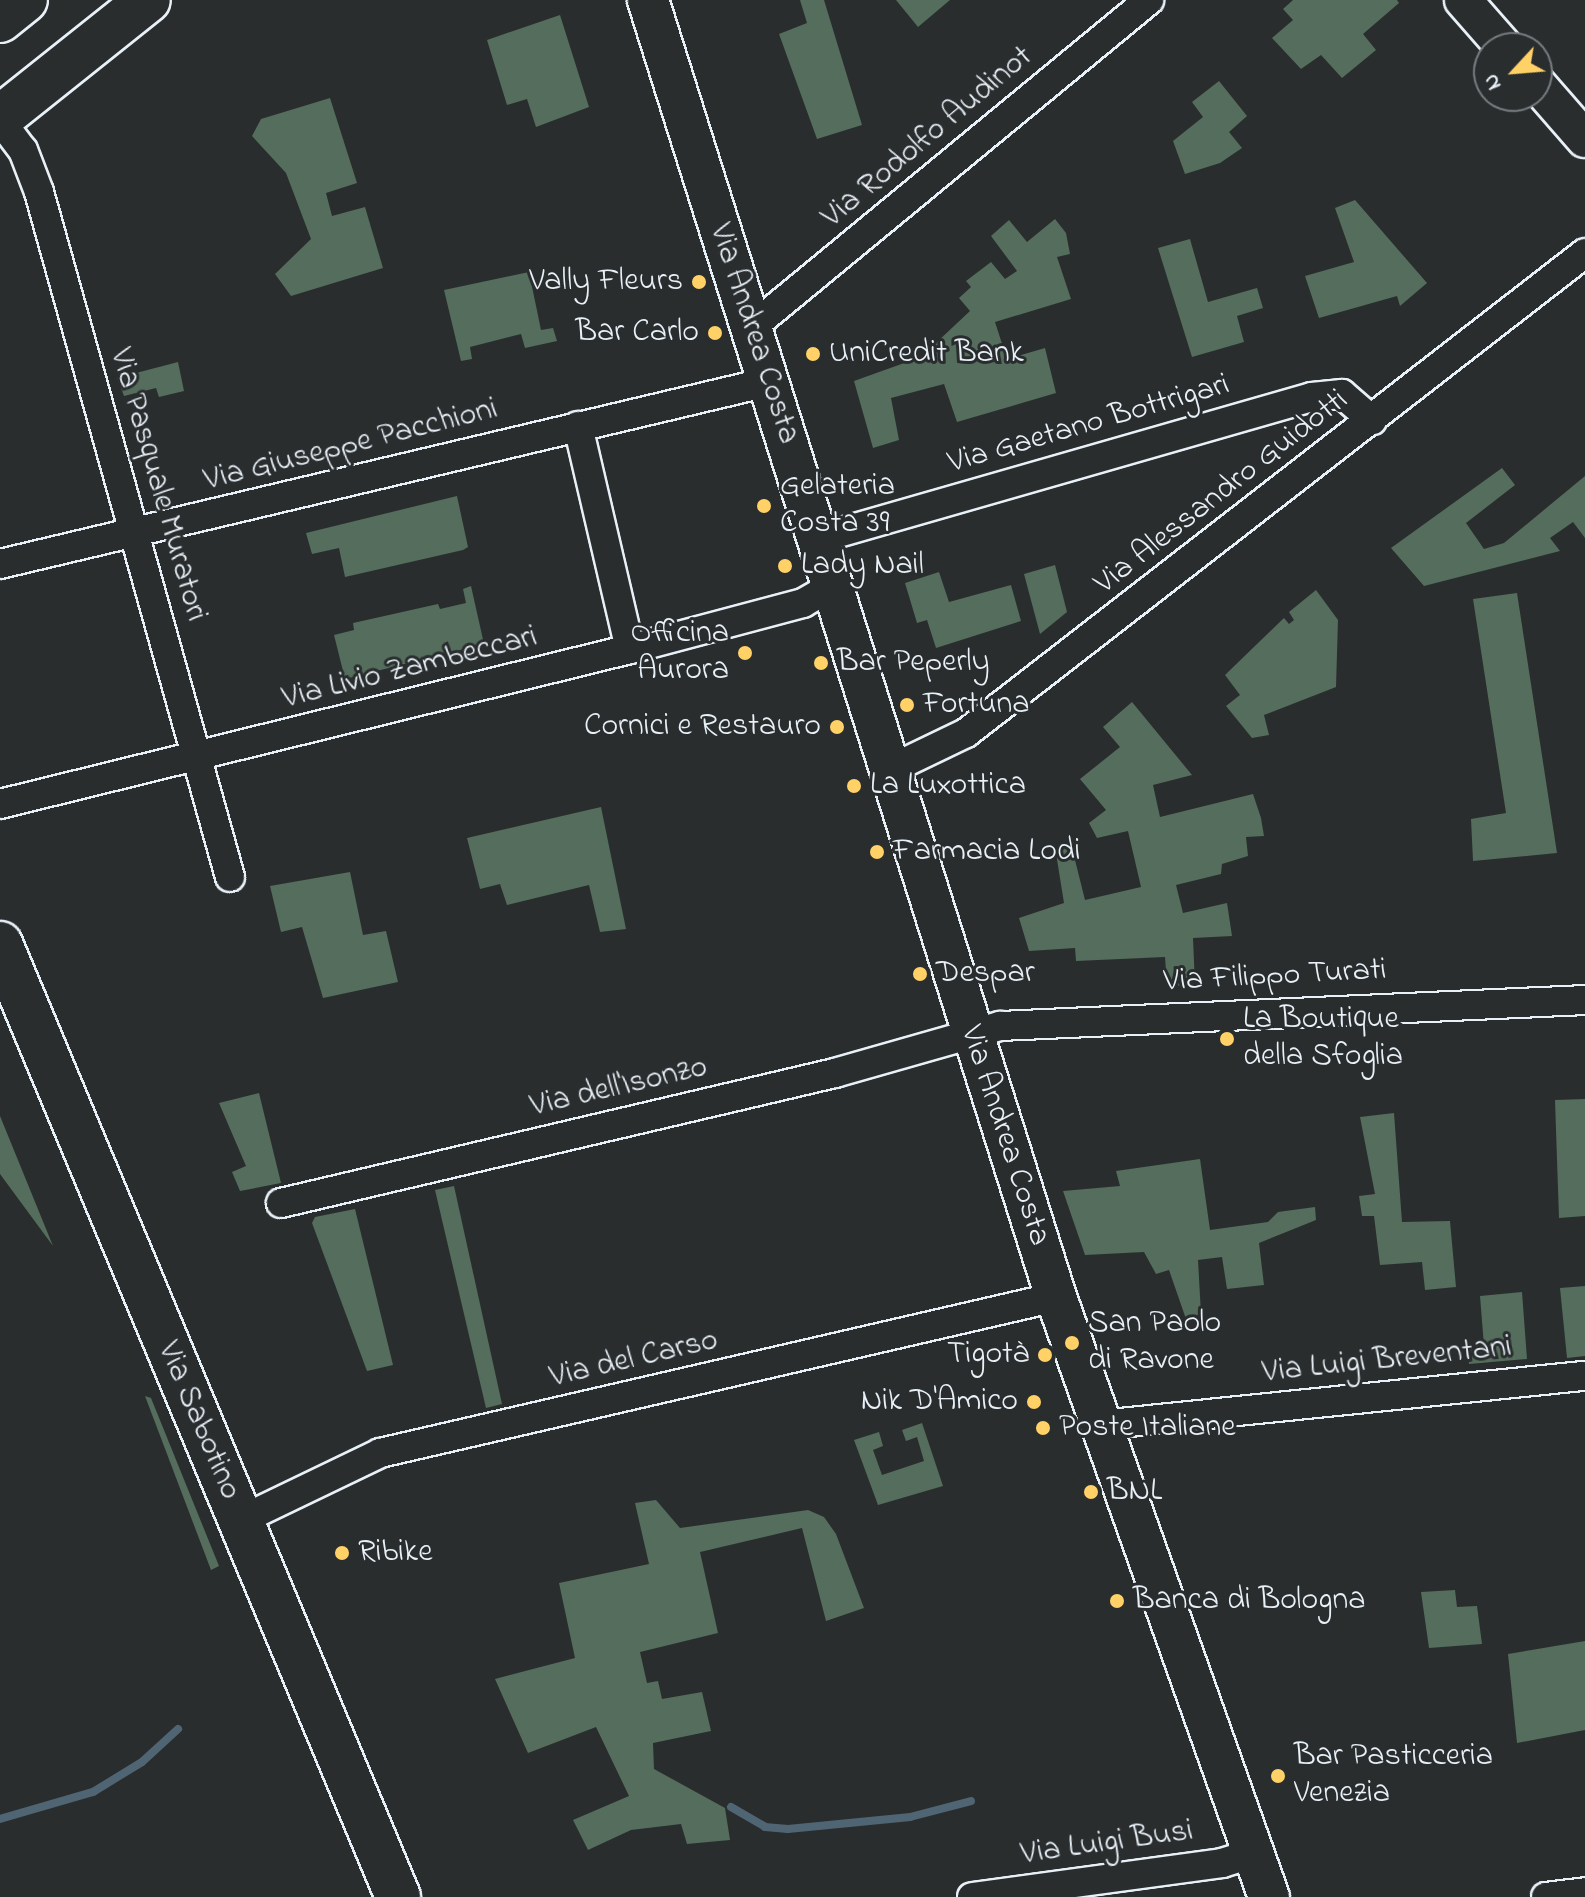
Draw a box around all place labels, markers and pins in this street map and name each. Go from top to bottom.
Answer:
place label: Vally Fleurs [529,263,683,301]
marker: Vally Fleurs [690,273,708,291]
place label: Bar Carlo [575,314,699,352]
marker: Bar Carlo [706,324,724,342]
place label: UniCredit Bank [829,335,1024,373]
marker: UniCredit Bank [804,345,822,363]
place label: Gelateria Costa 39 [780,469,895,544]
marker: Gelateria Costa 39 [755,497,773,515]
place label: Lady Nail [801,547,924,585]
marker: Lady Nail [776,557,794,575]
place label: Officina Aurora [630,616,729,691]
marker: Officina Aurora [736,644,754,662]
place label: Bar Peperly [837,644,990,682]
marker: Bar Peperly [812,654,830,672]
place label: Fortuna [923,686,1029,724]
marker: Fortuna [898,696,916,714]
place label: Cornici e Restauro [584,708,821,746]
marker: Cornici e Restauro [828,718,846,736]
place label: La Luxottica [870,767,1026,805]
marker: La Luxottica [845,777,863,795]
place label: Farmacia Lodi [893,833,1081,871]
marker: Farmacia Lodi [868,843,886,861]
place label: Despar [936,955,1035,993]
marker: Despar [911,965,929,983]
place label: La Boutique della Sfoglia [1243,1002,1403,1077]
marker: La Boutique della Sfoglia [1218,1030,1236,1048]
place label: San Paolo di Ravone [1088,1306,1221,1381]
marker: San Paolo di Ravone [1063,1334,1081,1352]
place label: Tigotà [947,1336,1029,1374]
marker: Tigotà [1036,1346,1054,1364]
place label: Nik D'Amico [861,1383,1018,1421]
marker: Nik D'Amico [1025,1393,1043,1411]
place label: Poste Italiane [1059,1409,1236,1447]
marker: Poste Italiane [1034,1419,1052,1437]
place label: BNL [1107,1473,1162,1511]
marker: BNL [1082,1483,1100,1501]
place label: Ribike [358,1534,432,1572]
marker: Ribike [333,1544,351,1562]
place label: Banca di Bologna [1133,1582,1366,1620]
marker: Banca di Bologna [1108,1592,1126,1610]
place label: Bar Pasticceria Venezia [1294,1739,1493,1814]
marker: Bar Pasticceria Venezia [1269,1767,1287,1785]

